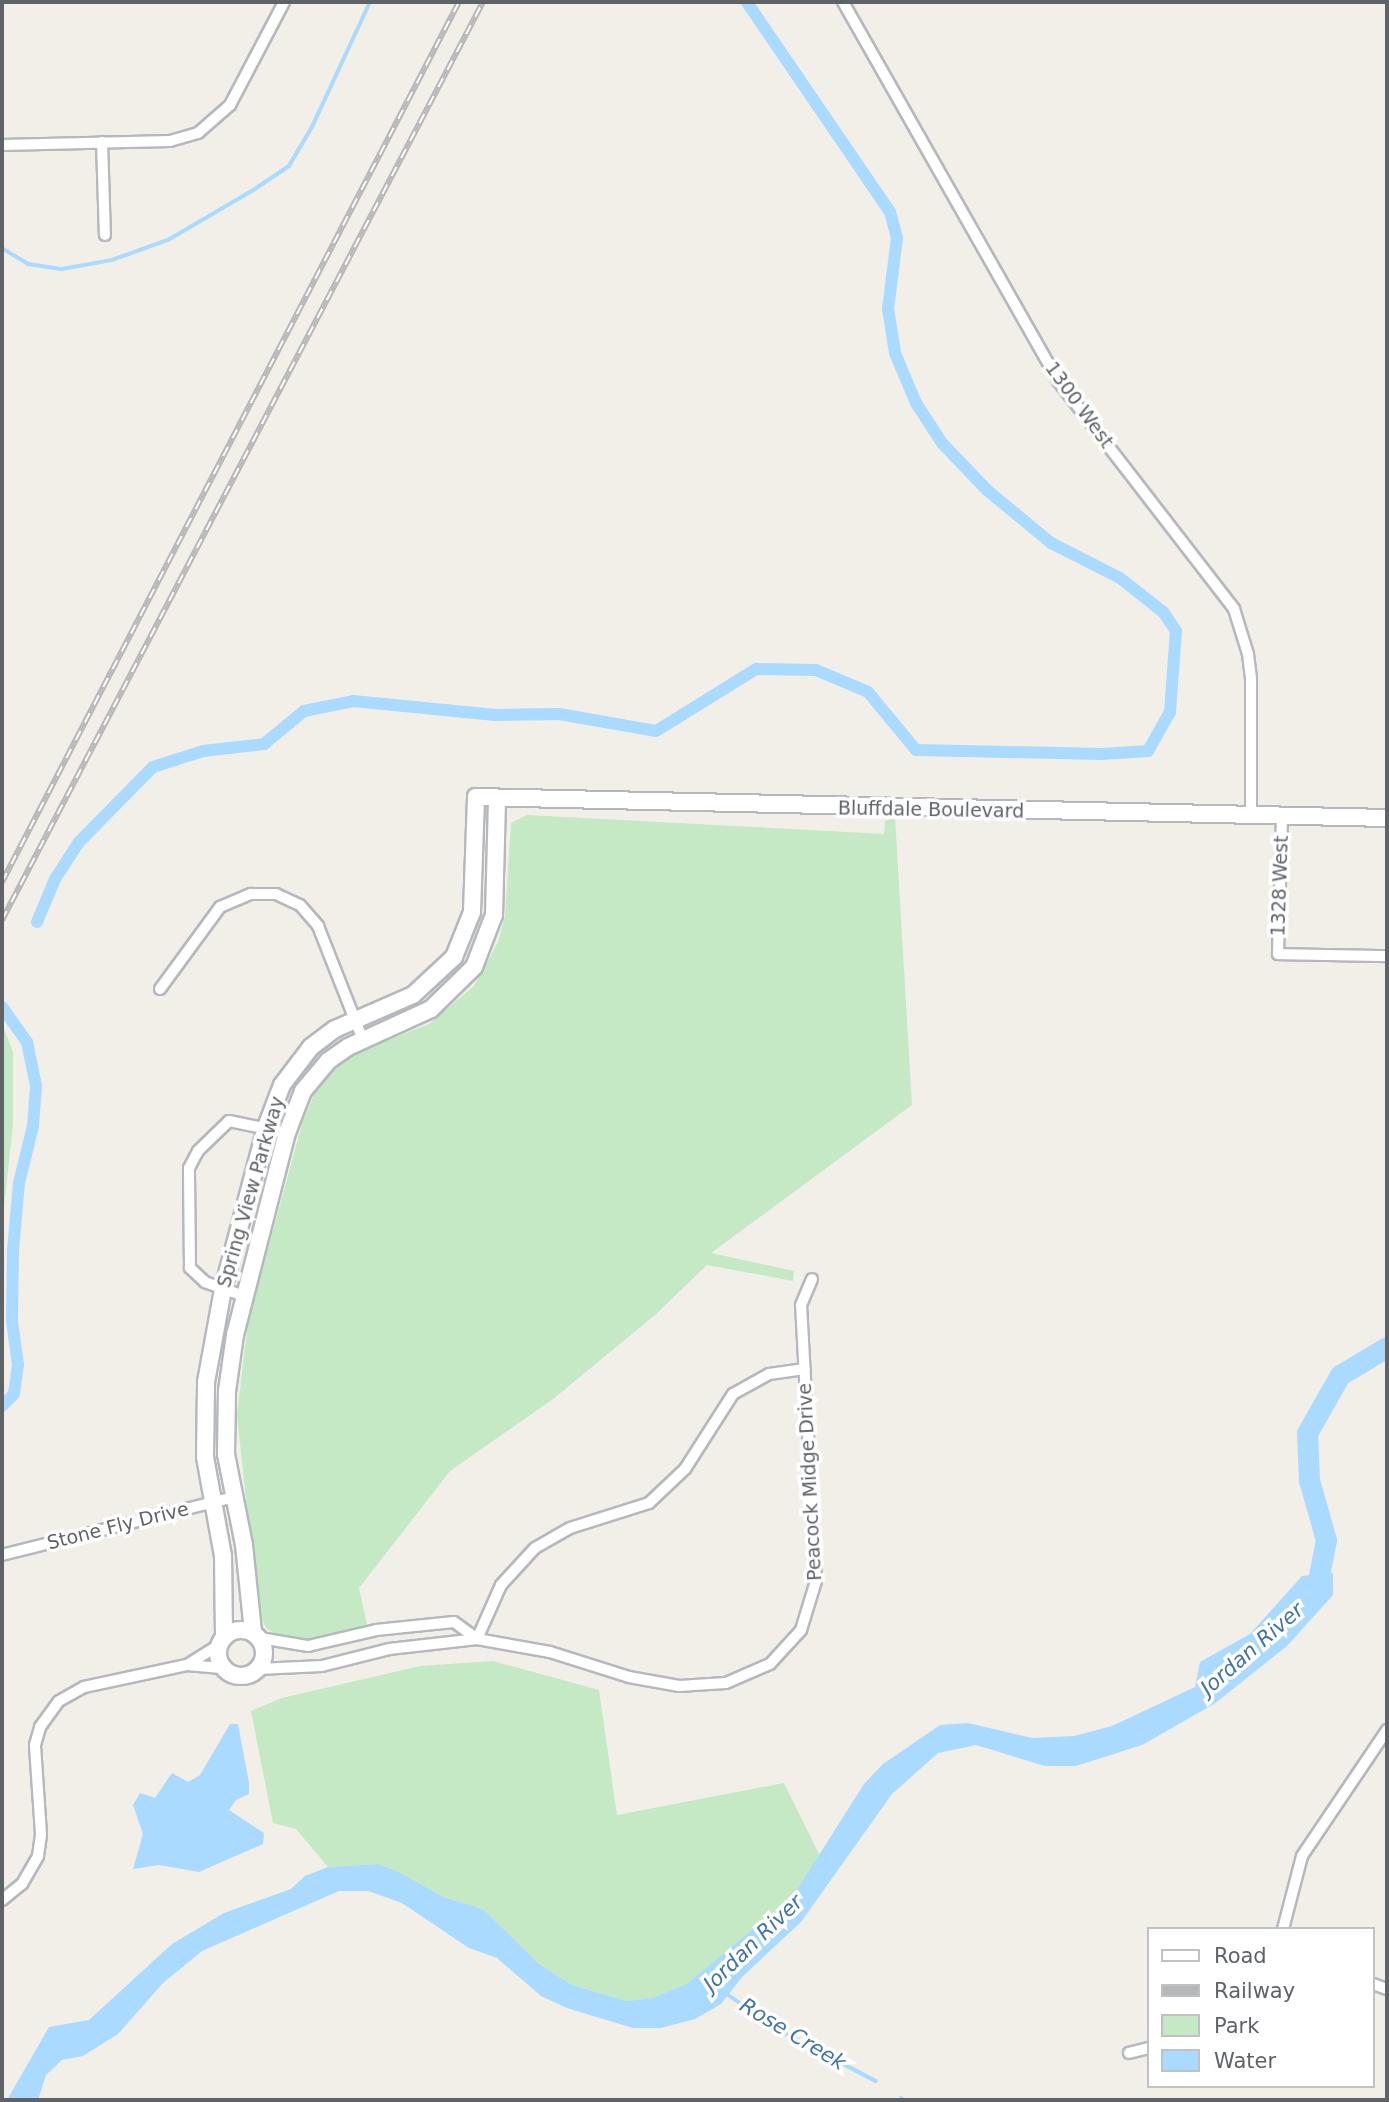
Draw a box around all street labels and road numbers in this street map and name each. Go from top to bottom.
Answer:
street label: 1300 West [1040,357,1118,453]
street label: Bluffdale Boulevard [838,797,1024,823]
street label: 1328 West [1267,835,1293,937]
street label: Spring View Parkway [213,1094,289,1290]
street label: Peacock Midge Drive [793,1383,827,1581]
street label: Stone Fly Drive [45,1497,191,1555]

